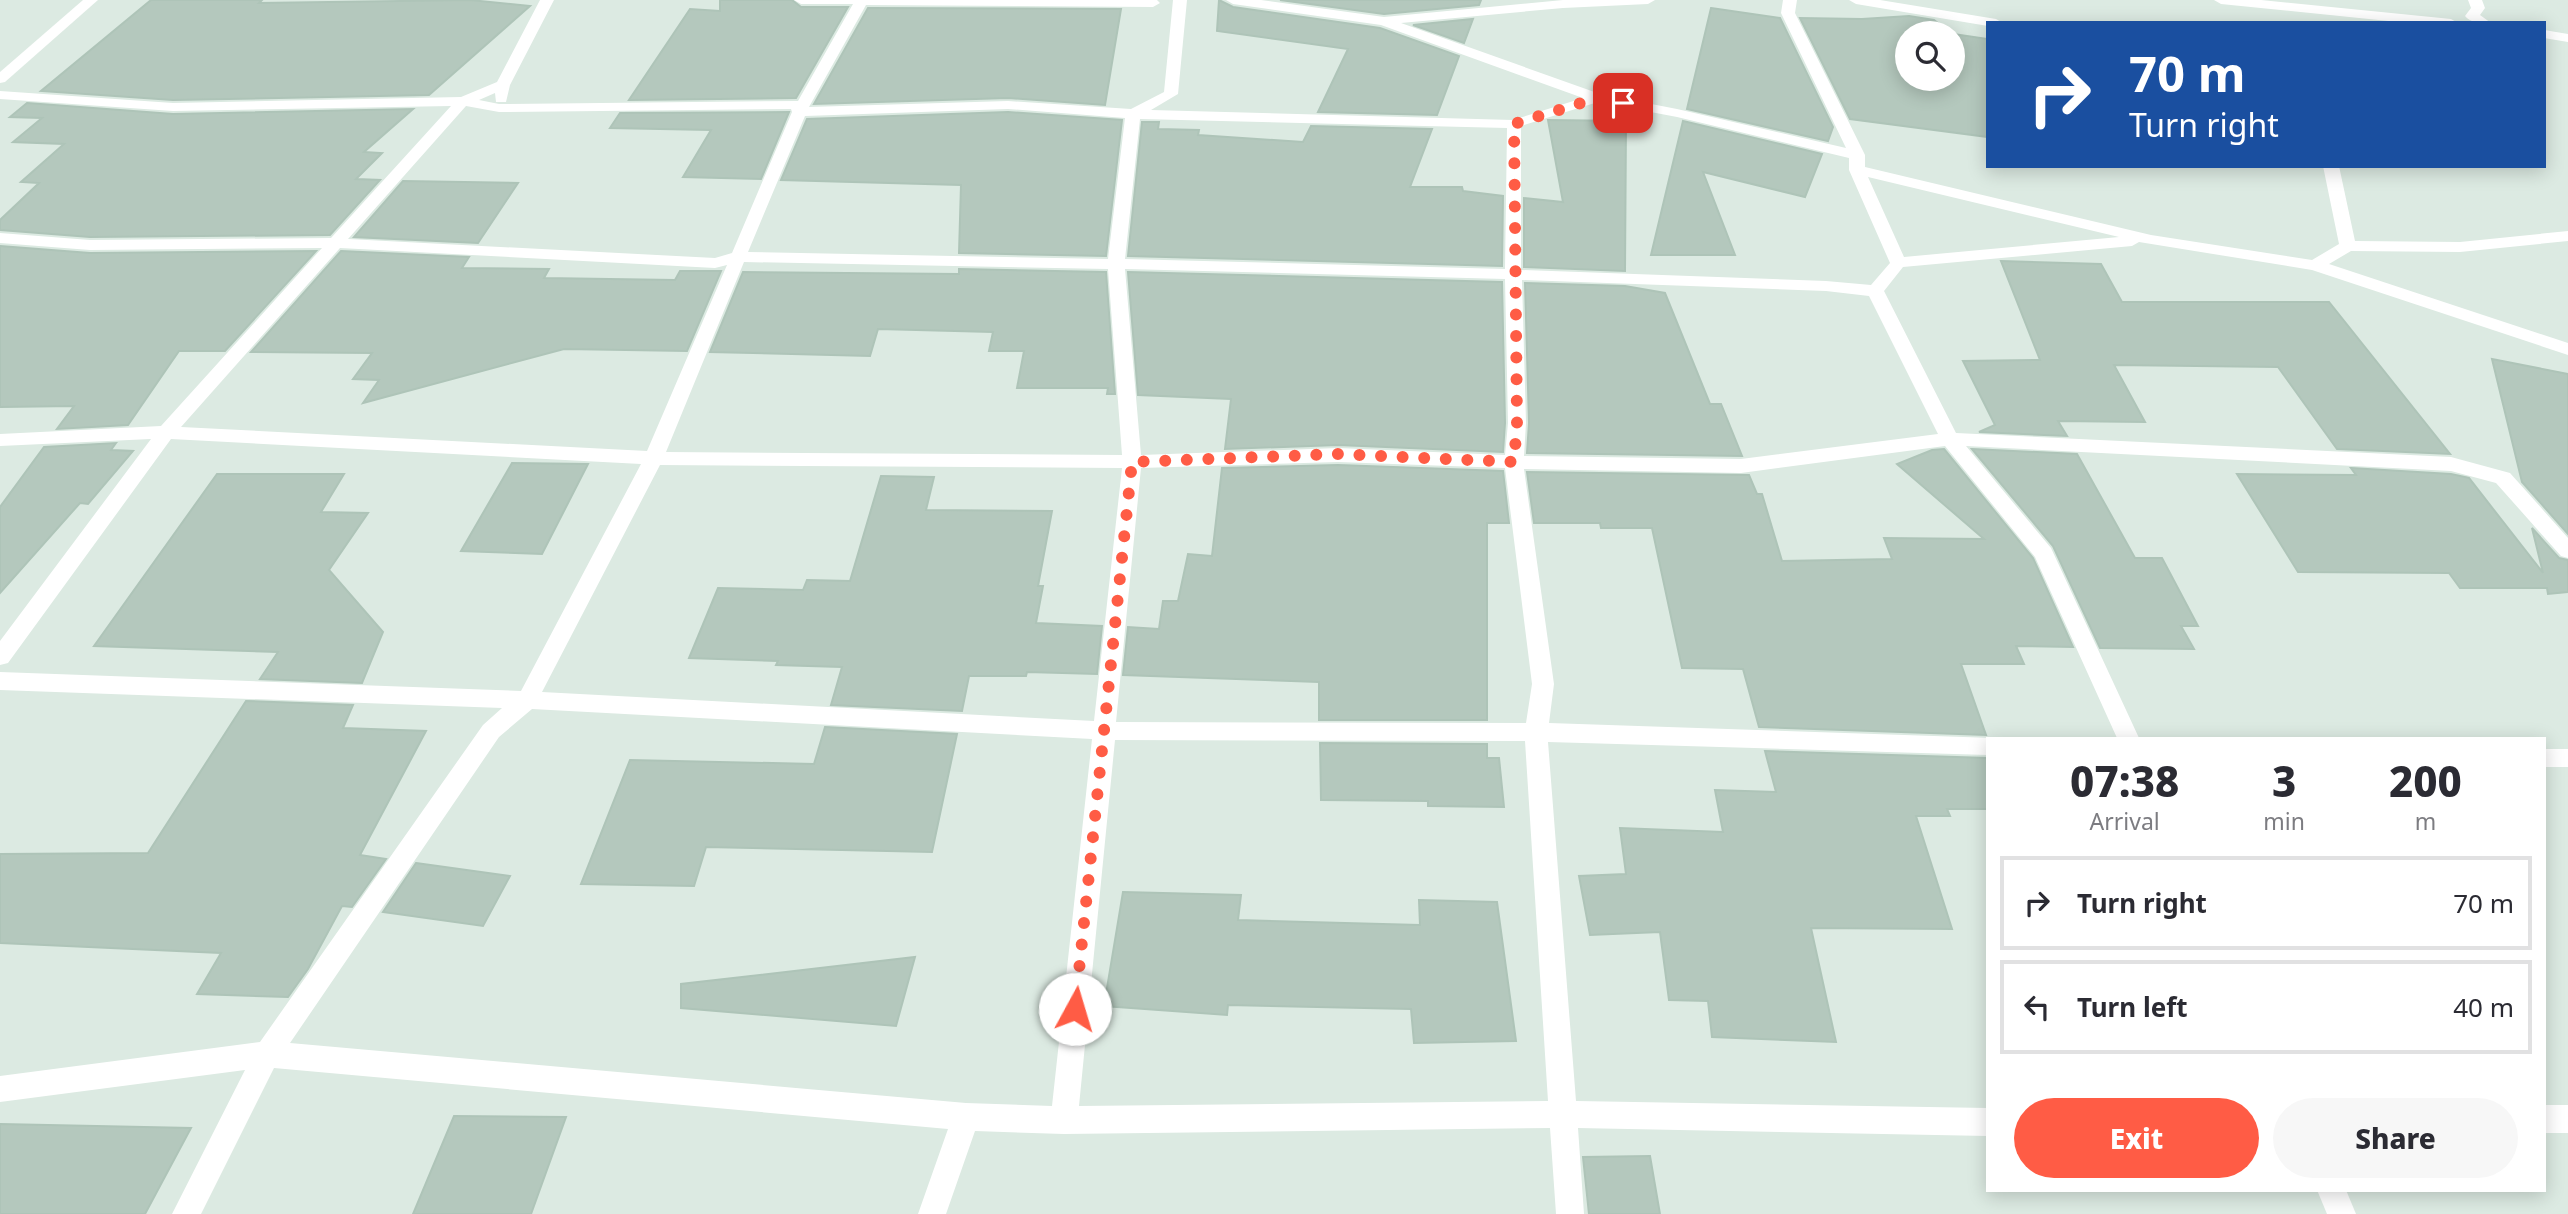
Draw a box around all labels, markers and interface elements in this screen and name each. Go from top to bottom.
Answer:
map controls [1895,21,1965,91]
button: search [1895,21,1965,91]
text: 70 m [2129,40,2246,106]
icon: right [2014,49,2105,140]
pin [1593,73,1653,133]
icon: arrive [1604,84,1642,122]
text: Turn right [2129,103,2279,146]
text: 07:38 [2070,752,2179,809]
text: 3 [2272,752,2296,809]
text: 200 [2389,752,2462,809]
text: Arrival [2090,805,2160,837]
text: min [2263,805,2305,837]
text: m [2415,805,2436,837]
icon: right [2018,884,2056,922]
text: Turn right [2077,885,2207,921]
text: 70 m [2453,885,2514,921]
position arrow [1038,972,1112,1046]
icon: left [2018,988,2056,1026]
text: Turn left [2077,989,2188,1025]
text: 40 m [2453,989,2514,1025]
button: Exit [2014,1098,2259,1178]
button: Share [2273,1098,2518,1178]

